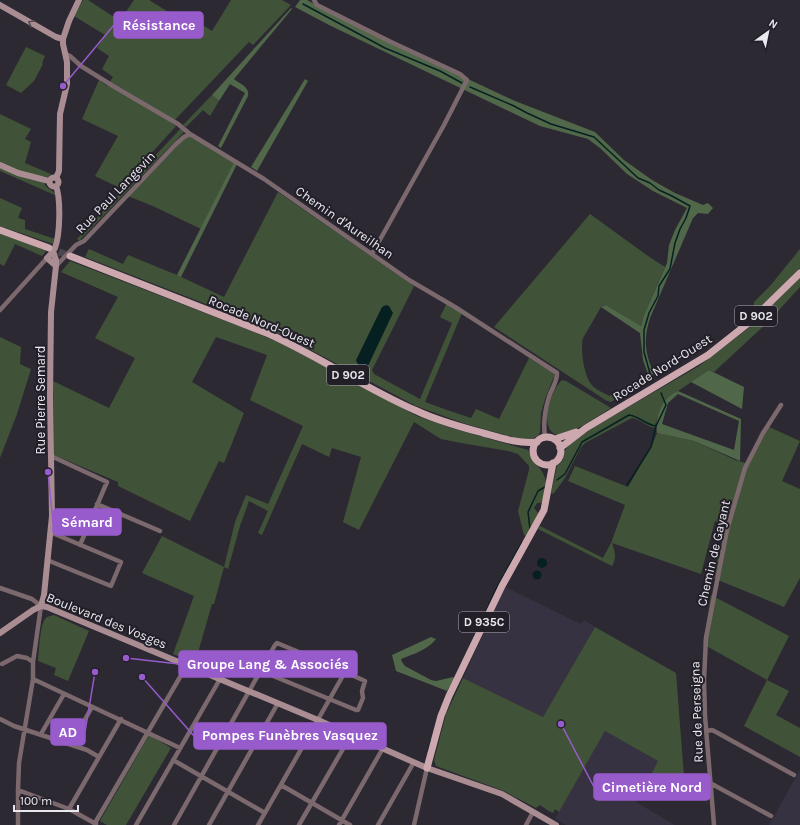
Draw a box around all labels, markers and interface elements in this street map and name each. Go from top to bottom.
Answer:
callout: Résistance [114,12,203,38]
north arrow [748,12,788,52]
text: N [766,16,780,32]
text: Résistance [122,17,196,34]
one-way arrow [28,20,35,27]
street label: Rue Paul Langevin [72,148,158,236]
street label: Chemin d'Aureilhan [293,183,397,262]
street label: Rocade Nord-Ouest [206,292,317,351]
road number: D 902 [735,306,777,326]
street label: Rocade Nord-Ouest [610,331,715,404]
street label: Rue Pierre Semard [33,346,48,454]
road number: D 902 [327,365,369,385]
street label: Chemin de Gayant [694,499,733,608]
callout: Sémard [53,509,121,535]
text: Sémard [61,514,113,531]
street label: Boulevard des Vosges [44,589,169,652]
road number: D 935C [459,612,509,632]
callout: Groupe Lang & Associés [179,651,357,677]
text: Groupe Lang & Associés [187,656,349,673]
street label: Rue de Perseigna [687,661,706,763]
callout: AD [51,719,85,745]
callout: Pompes Funèbres Vasquez [194,723,386,749]
text: AD [59,724,77,741]
text: Pompes Funèbres Vasquez [202,727,378,744]
callout: Cimetière Nord [594,774,710,800]
text: Cimetière Nord [602,779,702,796]
scale bar [14,787,78,813]
text: 100 m [20,794,52,808]

